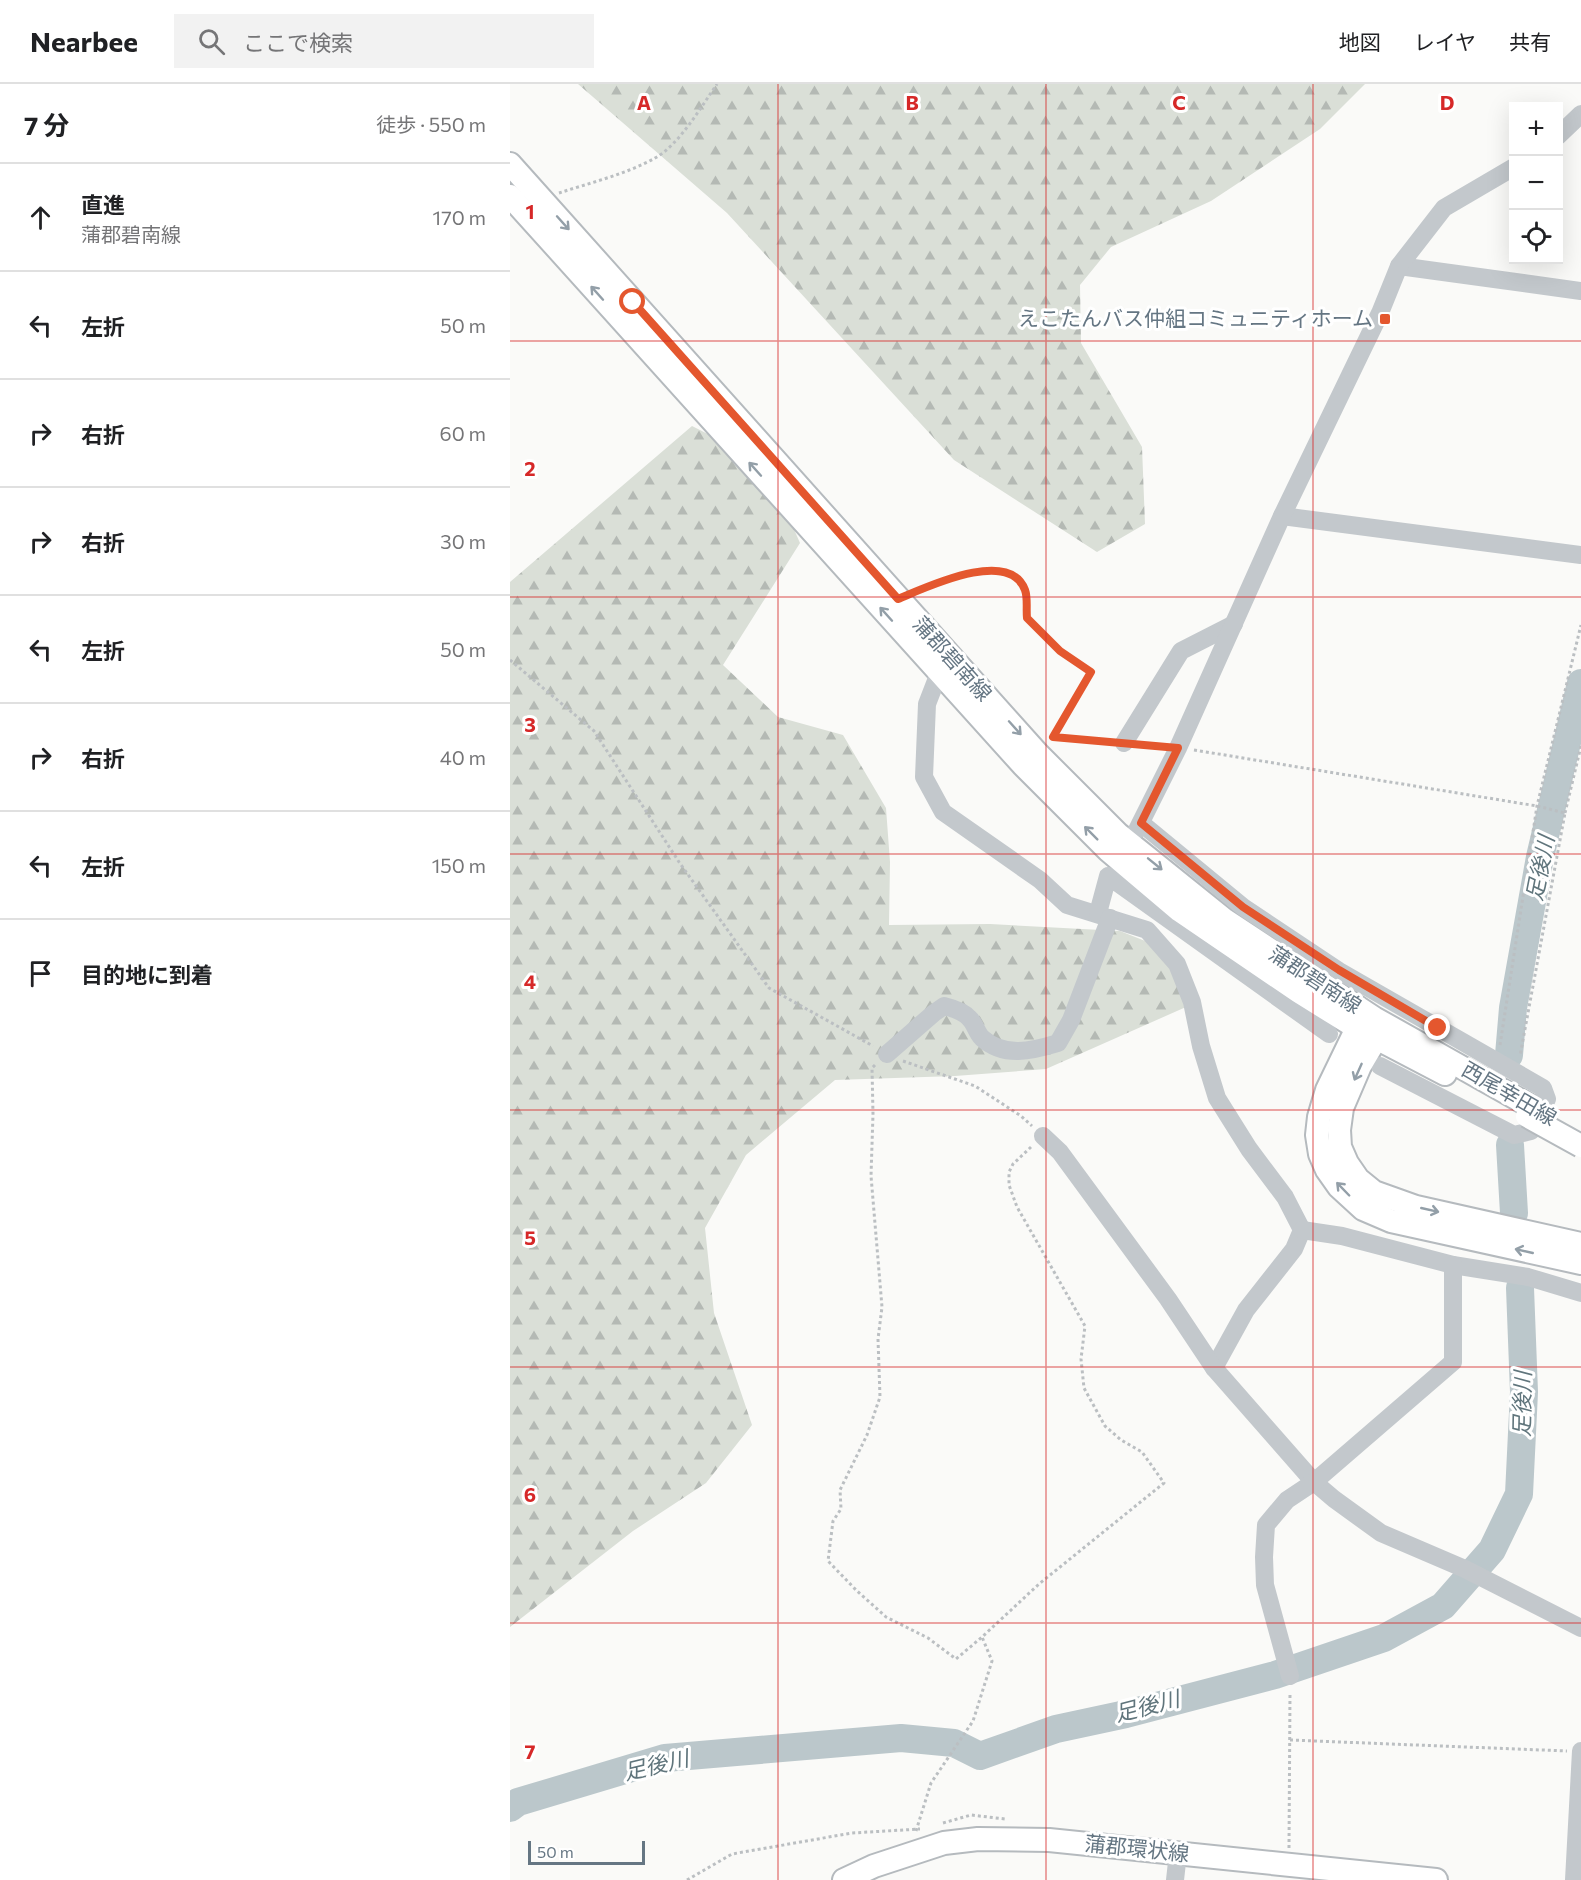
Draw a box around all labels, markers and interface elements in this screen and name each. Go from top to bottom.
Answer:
search box [174,14,594,68]
text: Nearbee [30,24,138,58]
icon: search [195,25,228,58]
text: ここで検索 [243,29,353,56]
text: 地図 [1339,29,1381,54]
text: レイヤ [1414,29,1476,54]
text: 共有 [1509,29,1551,54]
text: A [637,90,651,114]
text: B [905,90,919,114]
text: C [1172,90,1186,114]
text: D [1440,90,1454,114]
map controls [1509,102,1563,264]
button: + [1509,102,1563,156]
text: 7 分 [24,109,69,140]
text: 徒歩 · 550 m [376,112,486,136]
button: − [1509,156,1563,210]
text: 直進 [81,191,125,218]
text: 1 [525,199,535,223]
icon: ahead [24,201,57,234]
text: 170 m [433,205,486,229]
button: locate [1509,210,1563,264]
one-way arrow [556,215,570,230]
text: 蒲郡碧南線 [81,222,181,246]
one-way arrow [590,286,604,301]
route start [619,288,645,314]
place label: えこたんバス仲組コミュニティホーム [1018,305,1373,330]
icon: left [24,309,57,342]
marker: えこたんバス仲組コミュニティホーム [1378,312,1392,326]
text: 左折 [81,313,125,340]
text: 50 m [440,313,486,337]
icon: right [24,417,57,450]
text: 右折 [81,421,125,448]
text: 60 m [440,421,486,445]
text: 2 [524,456,536,480]
one-way arrow [748,462,762,477]
icon: right [24,525,57,558]
text: 右折 [81,529,125,556]
text: 30 m [440,529,486,553]
one-way arrow [879,607,893,622]
street label: 蒲郡碧南線 [909,611,998,705]
icon: left [24,633,57,666]
text: 左折 [81,637,125,664]
text: 50 m [440,637,486,661]
text: 3 [524,712,536,736]
one-way arrow [1008,721,1022,736]
icon: right [24,741,57,774]
text: 右折 [81,745,125,772]
text: 40 m [440,745,486,769]
one-way arrow [1083,826,1098,840]
water label: 足後川 [1520,831,1559,903]
icon: left [24,849,57,882]
text: 左折 [81,853,125,880]
text: 150 m [432,853,486,877]
one-way arrow [1147,857,1163,870]
street label: 蒲郡碧南線 [1265,940,1367,1018]
icon: arrive [24,957,57,990]
text: 目的地に到着 [81,961,213,988]
text: 4 [524,969,536,993]
route end [1424,1014,1450,1040]
street label: 西尾幸田線 [1458,1056,1561,1130]
one-way arrow [1351,1062,1363,1080]
one-way arrow [1336,1182,1350,1197]
one-way arrow [1419,1205,1439,1216]
text: 5 [524,1225,536,1249]
one-way arrow [1515,1244,1534,1256]
water label: 足後川 [1507,1369,1536,1437]
text: 6 [524,1482,536,1506]
water label: 足後川 [1112,1684,1184,1727]
text: 7 [525,1739,536,1763]
water label: 足後川 [621,1743,693,1785]
street label: 蒲郡環状線 [1084,1830,1191,1865]
scale bar [528,1838,645,1866]
text: 50 m [537,1842,574,1861]

